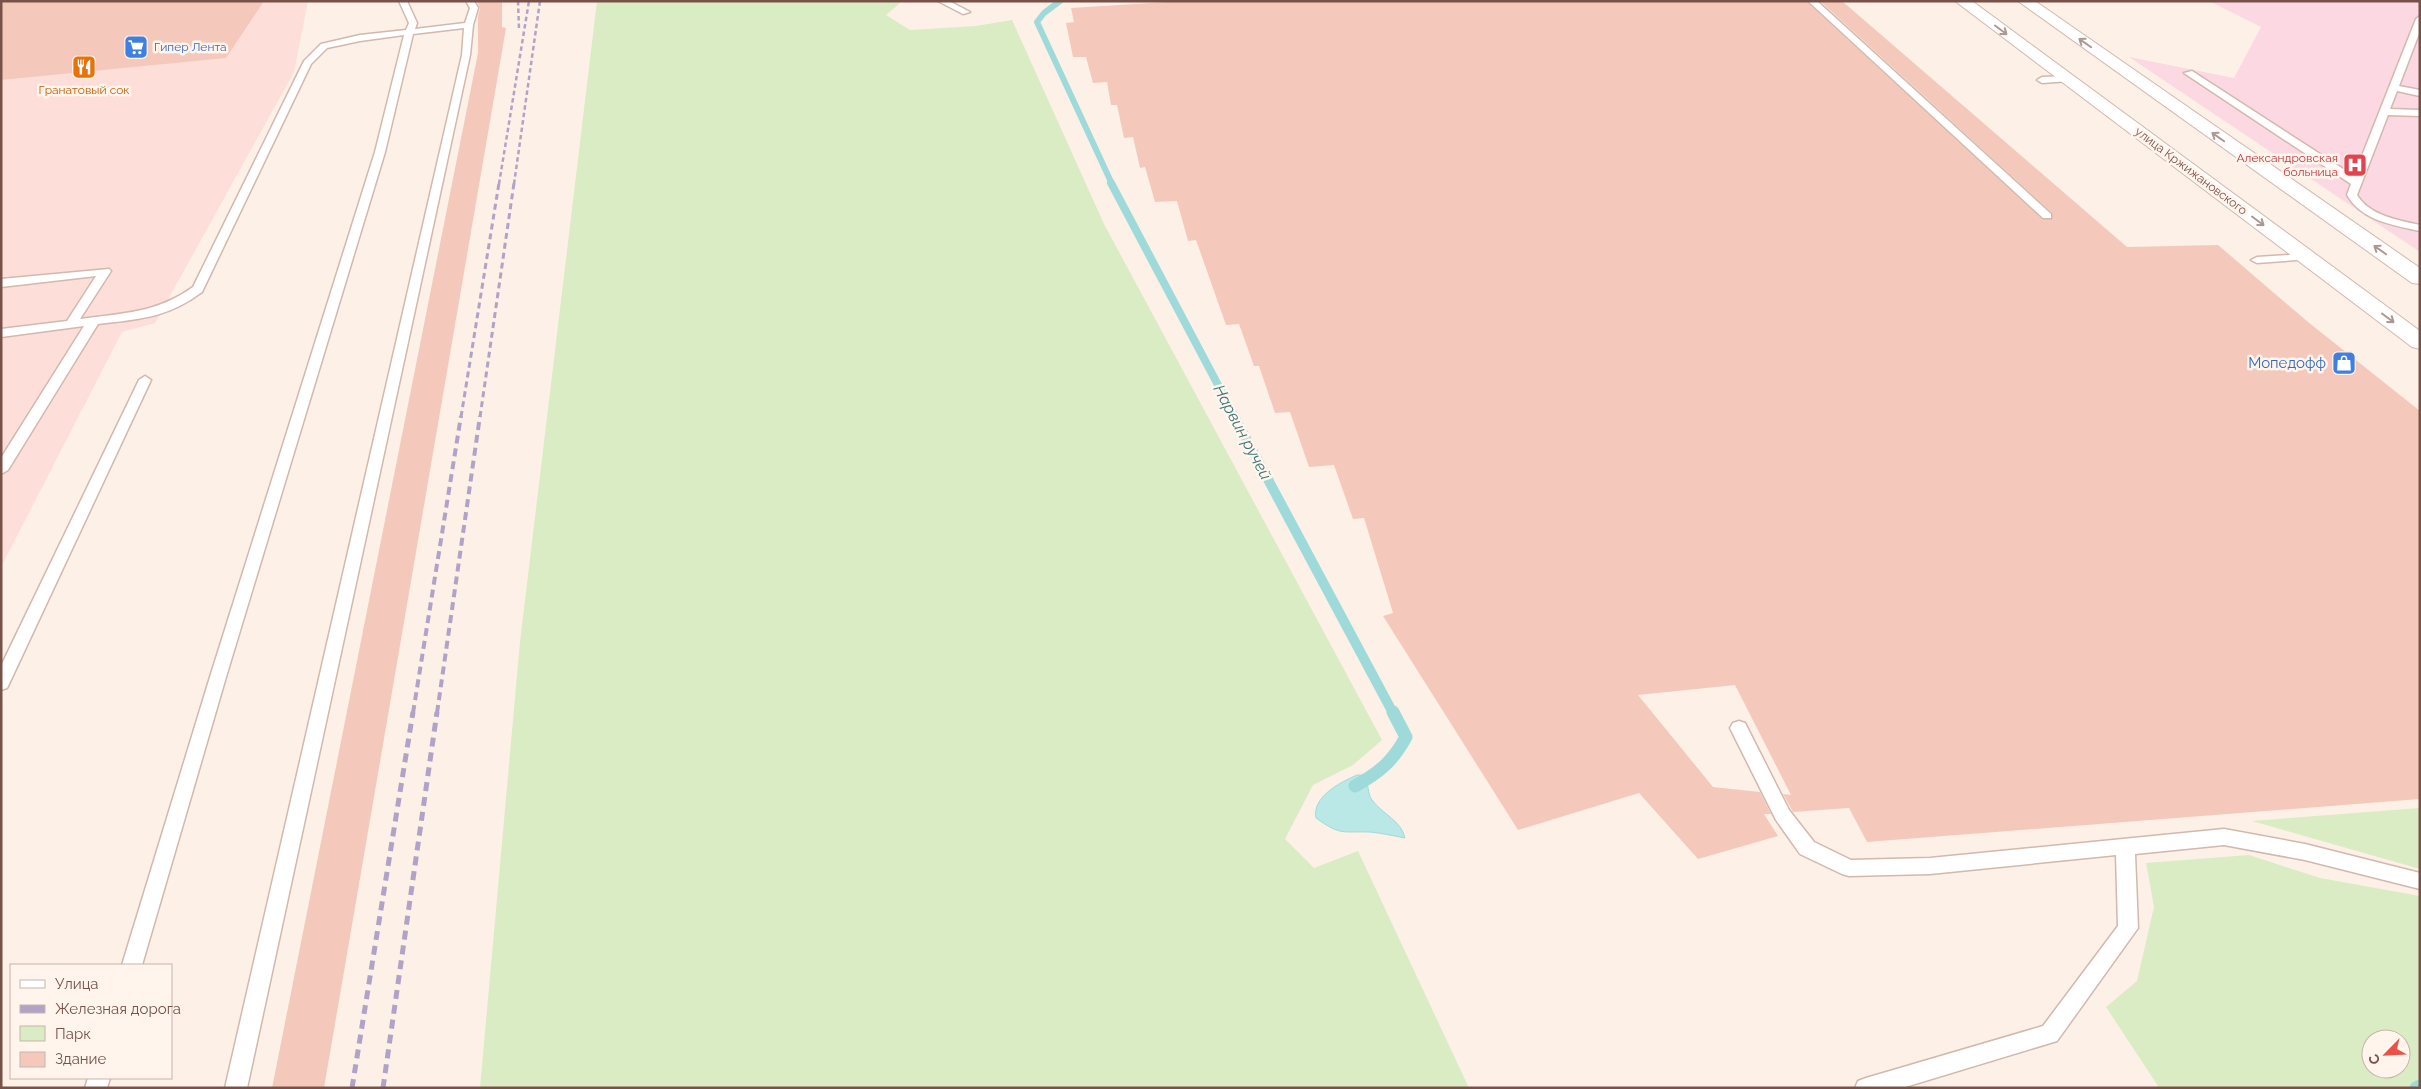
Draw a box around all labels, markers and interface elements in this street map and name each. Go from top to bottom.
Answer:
one-way arrow [1994,25,2007,36]
supermarket icon: Гипер Лента [123,34,149,60]
one-way arrow [2078,38,2092,48]
place label: Гипер Лента [154,40,227,54]
restaurant icon: Гранатовый сок [71,54,97,80]
place label: Гранатовый сок [38,83,130,97]
street label: улица Кржижановского [2132,124,2250,218]
one-way arrow [2211,132,2225,142]
place label: Александровская больница [2236,151,2338,179]
hospital icon: Александровская больница [2342,152,2368,178]
one-way arrow [2251,216,2264,227]
one-way arrow [2373,245,2387,255]
one-way arrow [2381,313,2394,324]
shop icon: Мопедофф [2331,350,2357,376]
place label: Мопедофф [2248,354,2326,372]
water label: Нарвин ручей [1210,382,1276,483]
legend [10,964,172,1079]
text: Улица [55,975,99,993]
text: Железная дорога [55,1000,181,1018]
text: Парк [55,1025,91,1043]
north arrow [2361,1029,2411,1079]
text: Здание [55,1050,107,1068]
text: С [2365,1051,2383,1067]

